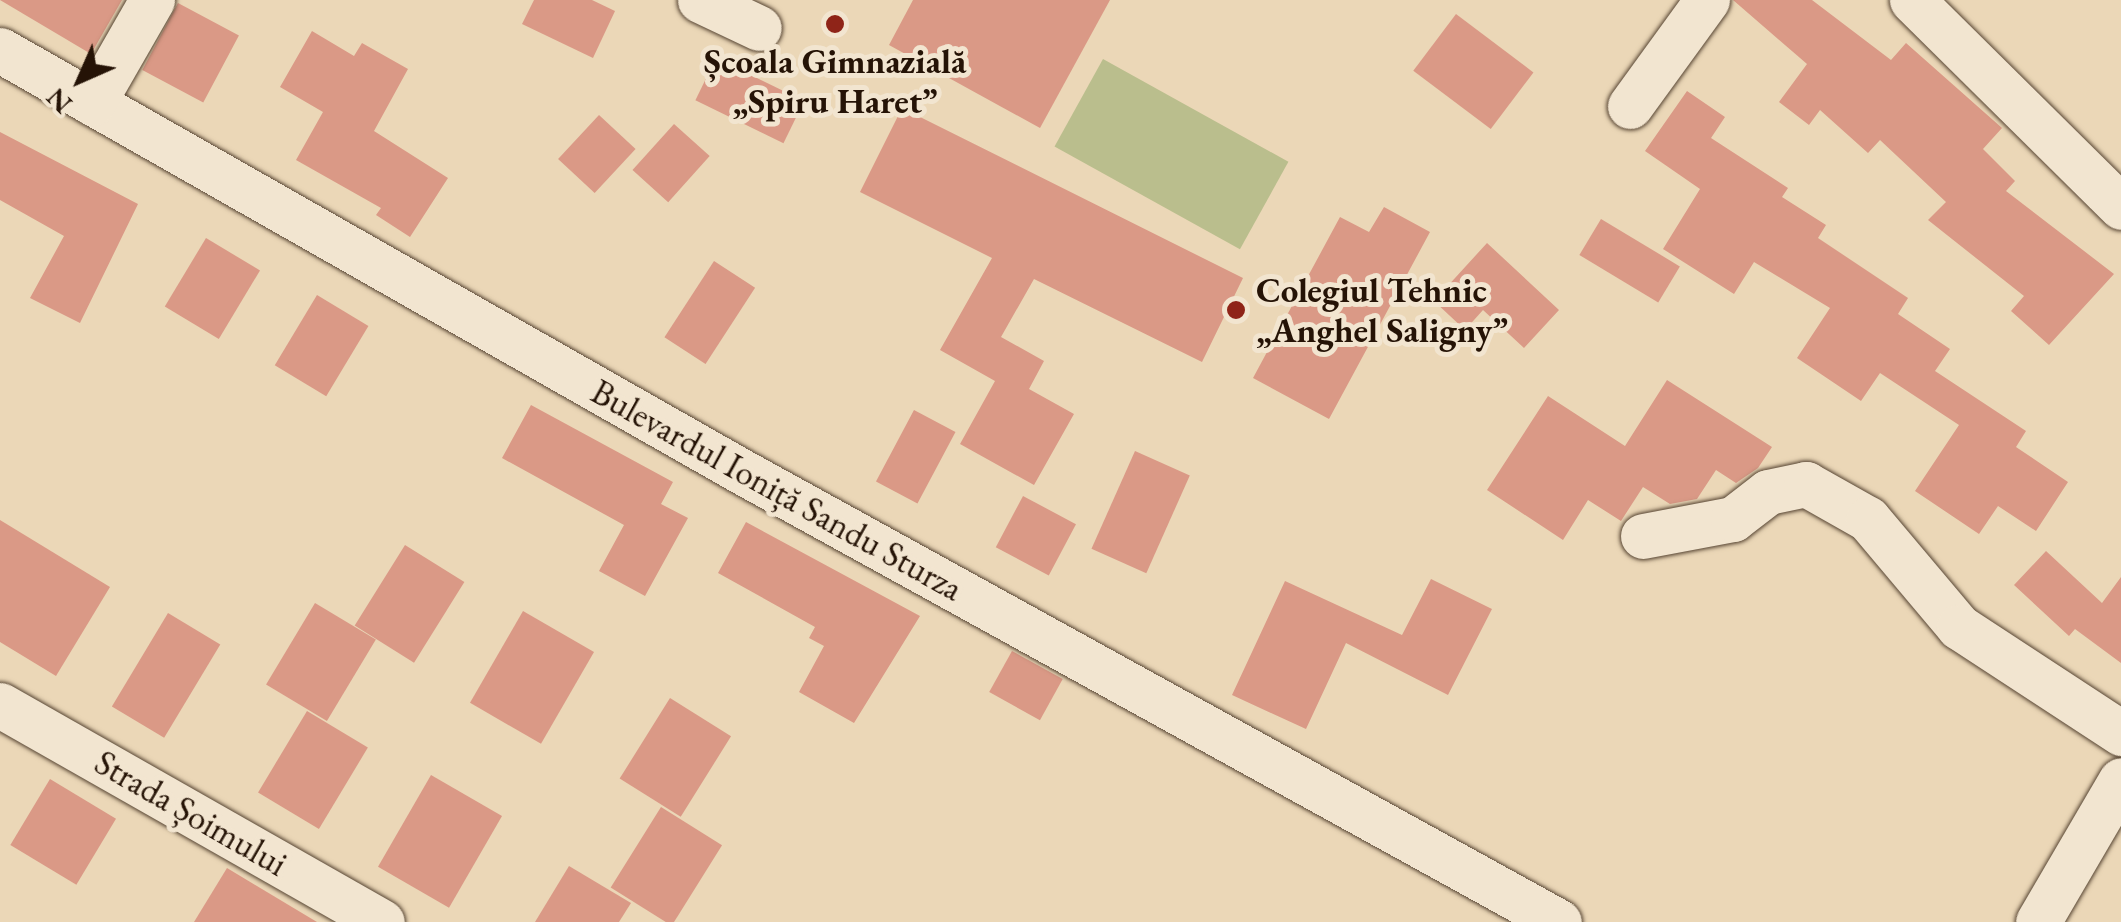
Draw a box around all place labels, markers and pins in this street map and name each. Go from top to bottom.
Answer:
marker: Școala Gimnazială „Spiru Haret” [824,13,846,35]
place label: Școala Gimnazială „Spiru Haret” [704,40,966,122]
place label: Colegiul Tehnic „Anghel Saligny” [1256,269,1508,351]
marker: Colegiul Tehnic „Anghel Saligny” [1225,299,1247,321]

